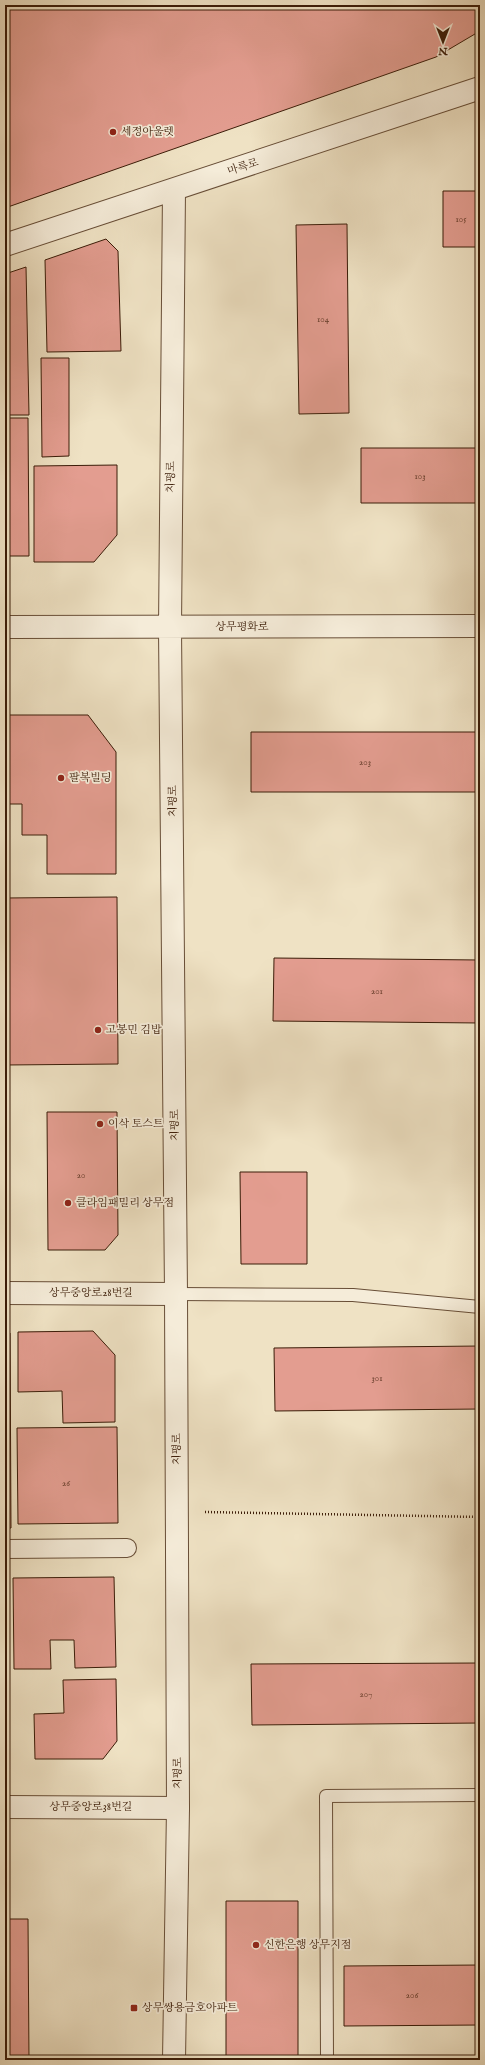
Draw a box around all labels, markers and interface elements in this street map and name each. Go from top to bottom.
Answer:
north arrow [423,22,463,62]
text: N [438,44,449,58]
place label: 세정아울렛 [121,125,174,139]
marker: 세정아울렛 [108,127,118,137]
street label: 마륵로 [226,155,261,179]
house number: 105 [456,214,467,225]
house number: 104 [317,314,330,325]
street label: 치평로 [164,461,178,493]
house number: 103 [414,471,426,482]
street label: 상무평화로 [215,620,269,634]
house number: 203 [359,757,371,768]
place label: 팔복빌딩 [69,771,112,785]
marker: 팔복빌딩 [56,773,66,783]
street label: 치평로 [166,785,180,817]
house number: 201 [371,986,383,997]
place label: 고봉민 김밥 [106,1023,162,1037]
marker: 고봉민 김밥 [93,1025,103,1035]
street label: 치평로 [168,1109,182,1141]
place label: 이삭 토스트 [108,1117,164,1131]
marker: 이삭 토스트 [95,1119,105,1129]
house number: 20 [77,1170,85,1181]
place label: 클라임패밀리 상무점 [76,1196,174,1210]
marker: 클라임패밀리 상무점 [63,1198,73,1208]
street label: 상무중앙로28번길 [49,1286,133,1300]
house number: 301 [371,1373,383,1384]
street label: 치평로 [170,1433,184,1465]
house number: 26 [62,1478,70,1489]
house number: 207 [360,1689,372,1700]
street label: 치평로 [171,1757,185,1789]
street label: 상무중앙로38번길 [50,1800,132,1814]
place label: 신한은행 상무지점 [264,1938,351,1952]
marker: 신한은행 상무지점 [251,1940,261,1950]
house number: 206 [406,1990,418,2001]
place label: 상무쌍용금호아파트 [142,2001,238,2015]
marker: 상무쌍용금호아파트 [129,2003,139,2013]

